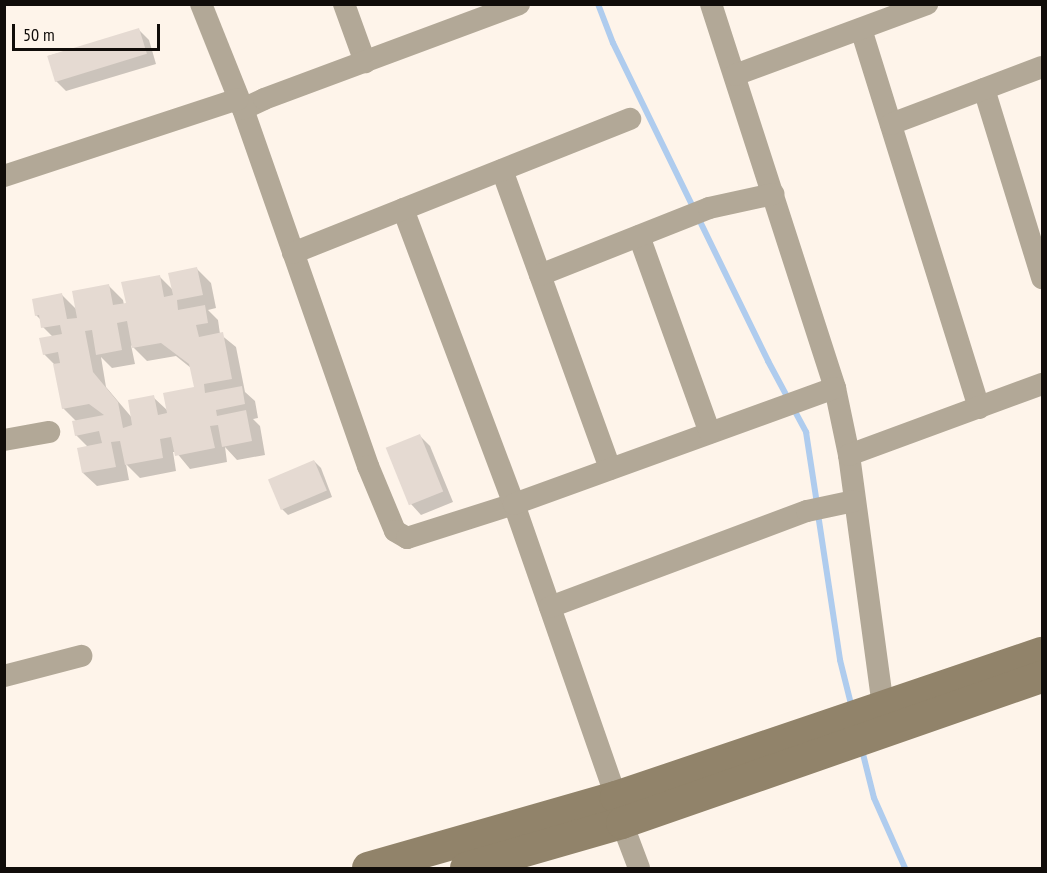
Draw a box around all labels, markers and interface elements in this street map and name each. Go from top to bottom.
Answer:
scale bar [15,12,164,50]
text: 50 m [23,23,55,46]

